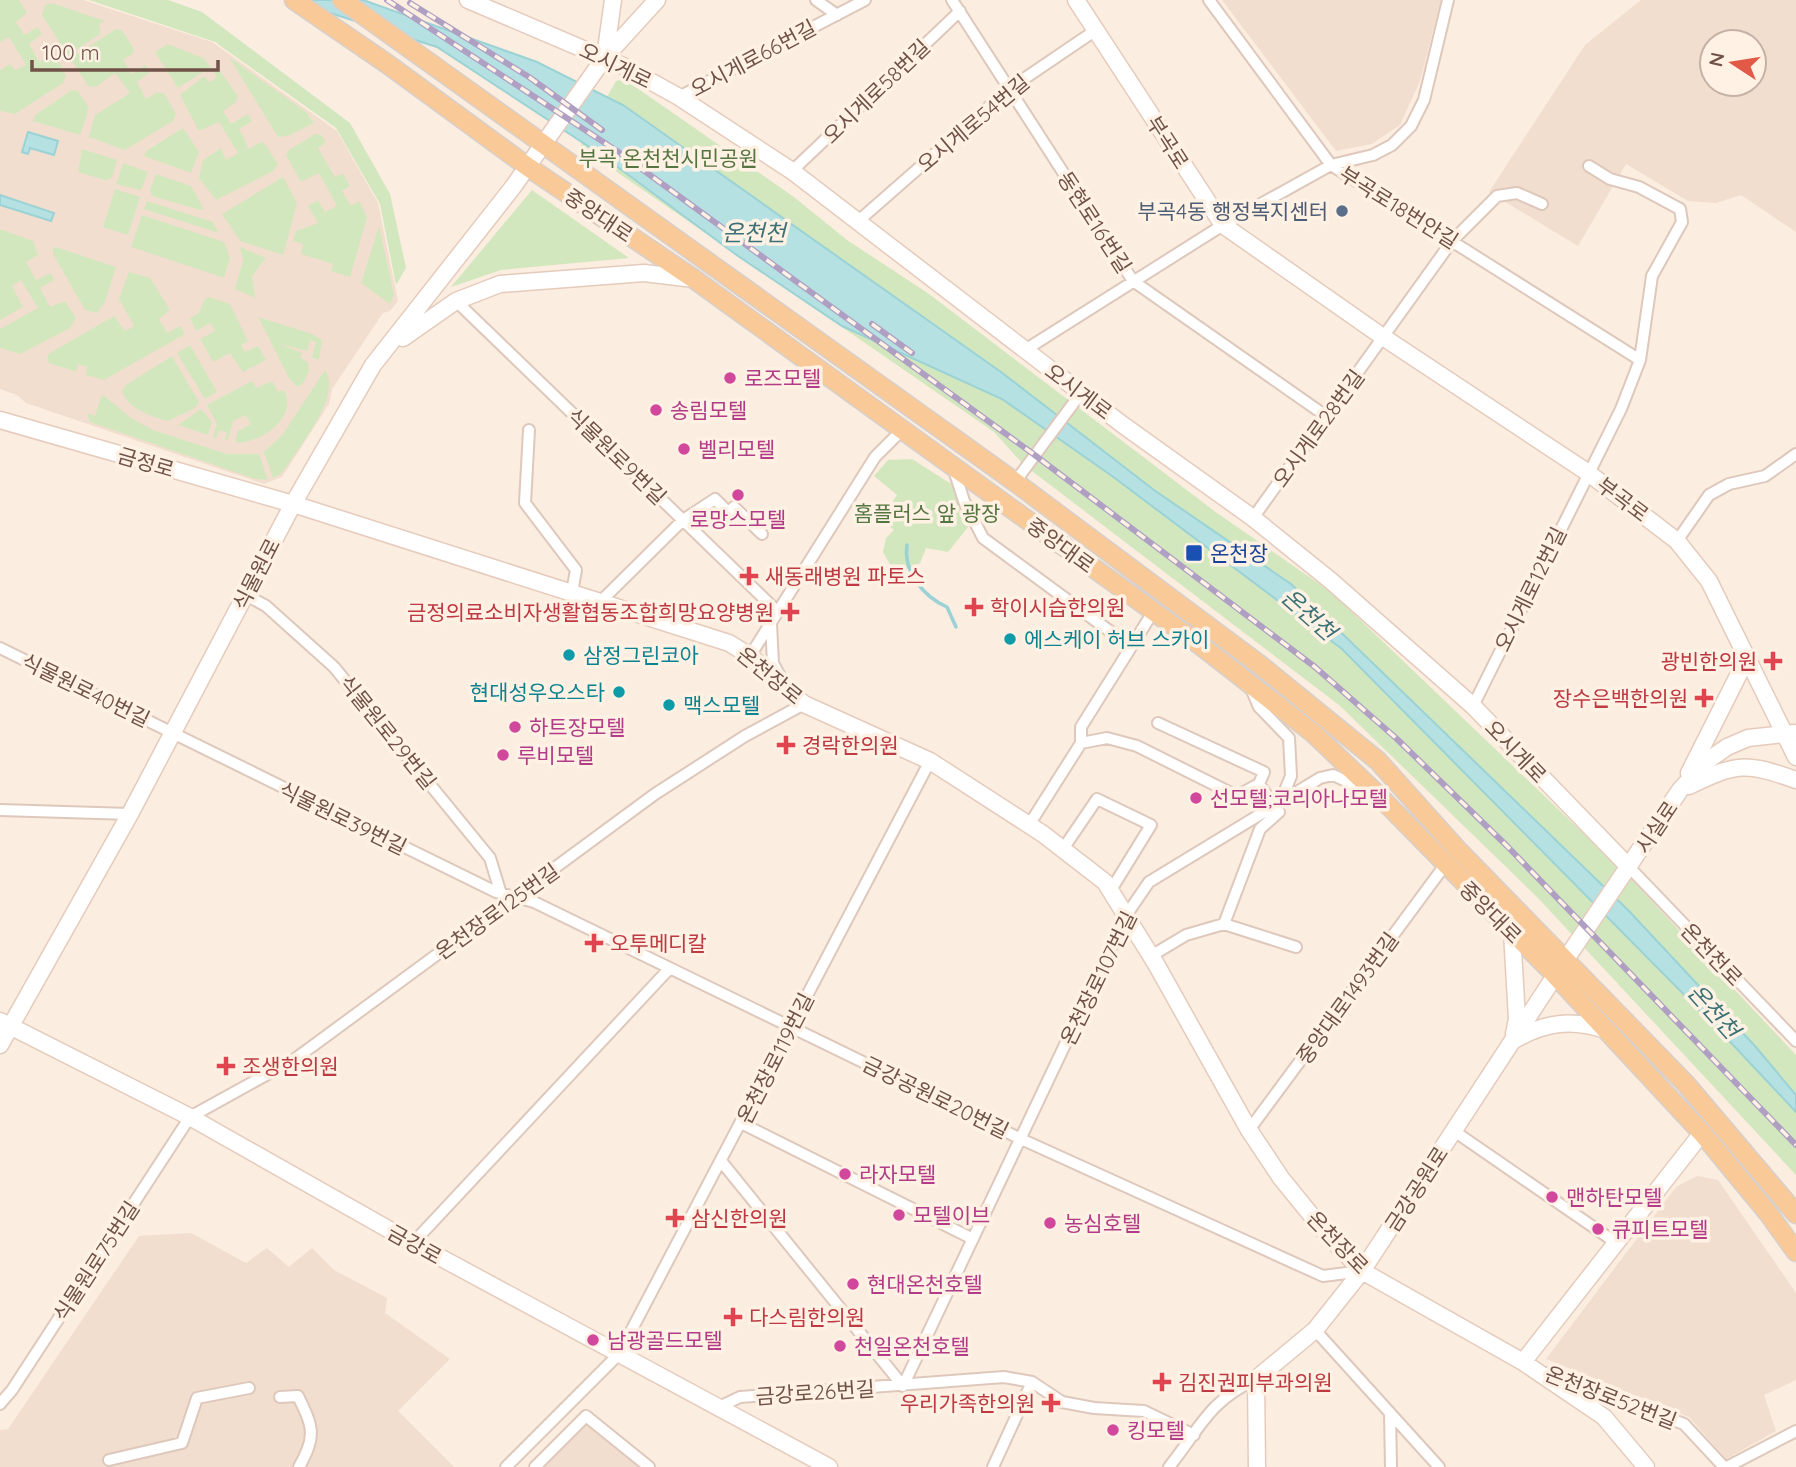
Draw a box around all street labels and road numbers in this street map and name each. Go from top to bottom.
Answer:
street label: 오시게로66번길 [686,14,820,102]
street label: 오시게로58번길 [817,33,935,149]
street label: 오시게로 [576,36,656,94]
street label: 오시게로54번길 [912,69,1034,177]
street label: 부곡로 [1141,111,1195,173]
street label: 부곡로18번안길 [1335,160,1463,254]
street label: 동현로16번길 [1053,166,1137,278]
street label: 중앙대로 [560,183,638,247]
street label: 오시게로 [1040,357,1118,425]
street label: 오시게로28번길 [1267,364,1369,492]
street label: 식물원로9번길 [562,402,672,510]
street label: 금정로 [115,442,177,482]
street label: 부곡로 [1592,471,1654,527]
street label: 중앙대로 [1022,512,1100,578]
street label: 오시게로12번길 [1489,522,1571,656]
street label: 식물원로 [227,534,285,614]
street label: 온천장로 [732,641,808,709]
street label: 식물원로40번길 [18,648,154,732]
street label: 식물원로29번길 [334,670,442,794]
street label: 오시게로 [1480,714,1552,788]
street label: 식물원로39번길 [275,776,411,860]
street label: 시실로 [1629,796,1683,858]
street label: 온천장로125번길 [430,857,564,965]
street label: 중앙대로 [1454,875,1528,949]
street label: 온천장로107번길 [1054,907,1142,1049]
street label: 온천천로 [1676,917,1748,991]
street label: 중앙대로1493번길 [1290,927,1404,1069]
street label: 온천장로119번길 [731,988,819,1128]
street label: 금강공원로20번길 [859,1050,1013,1144]
street label: 금강공원로 [1379,1141,1453,1237]
street label: 식물원로75번길 [47,1196,145,1326]
street label: 온천장로 [1302,1205,1374,1279]
street label: 금강로 [383,1219,447,1269]
street label: 온천장로52번길 [1541,1360,1681,1434]
street label: 금강로26번길 [754,1375,876,1409]

